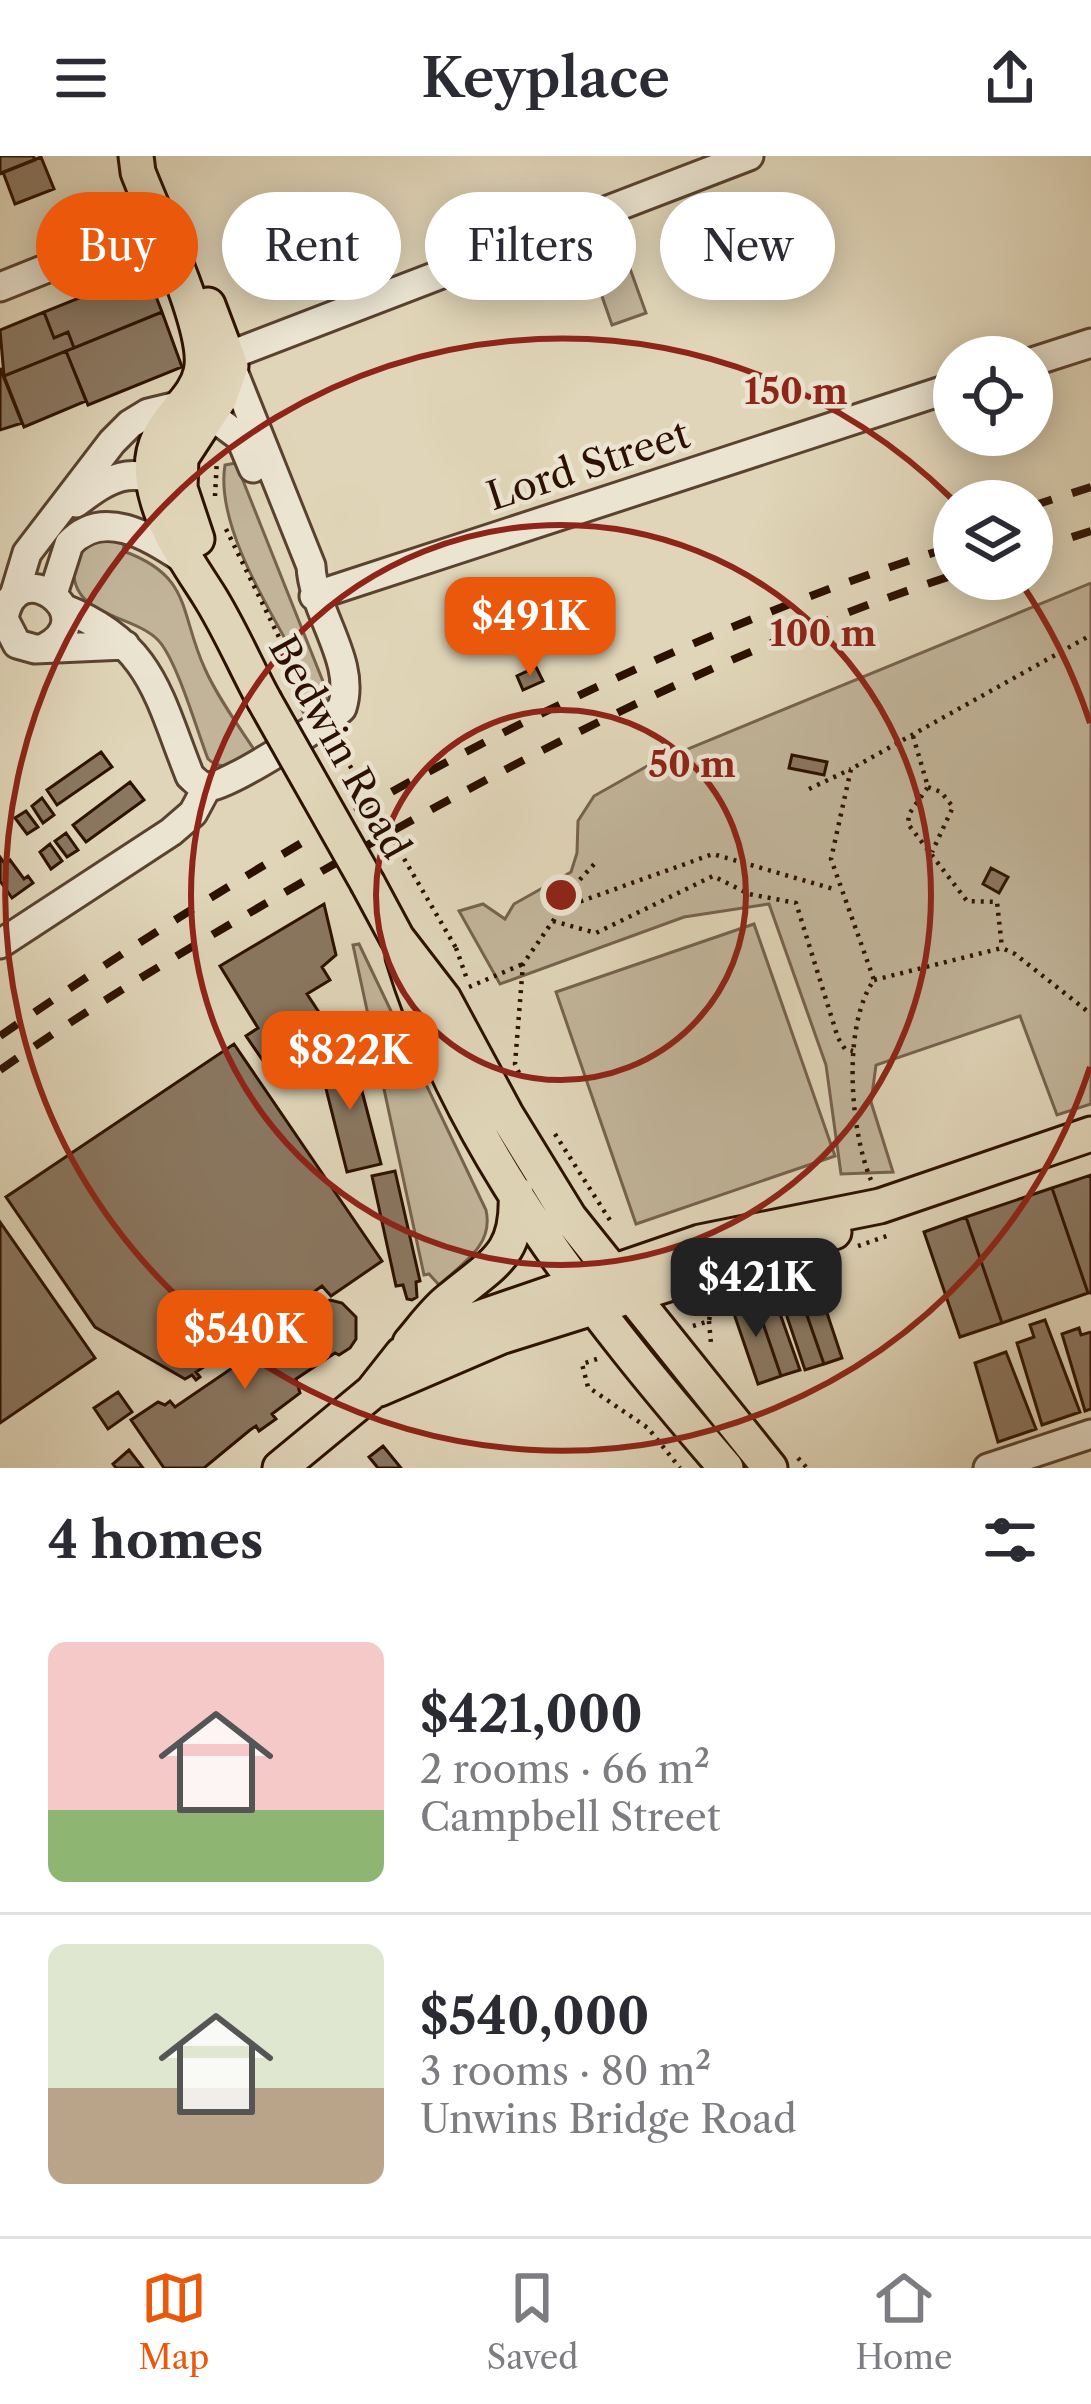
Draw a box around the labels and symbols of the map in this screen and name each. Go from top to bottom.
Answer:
text: 150 m [744,369,848,413]
street label: Lord Street [481,410,695,520]
pin: $491K [446,577,614,679]
text: 100 m [770,611,876,655]
street label: Bedwin Road [259,627,421,867]
text: 50 m [648,742,736,786]
centre of rings [540,874,582,916]
pin: $822K [266,1011,434,1113]
pin: $421K [672,1238,840,1340]
pin: $540K [161,1290,329,1392]

